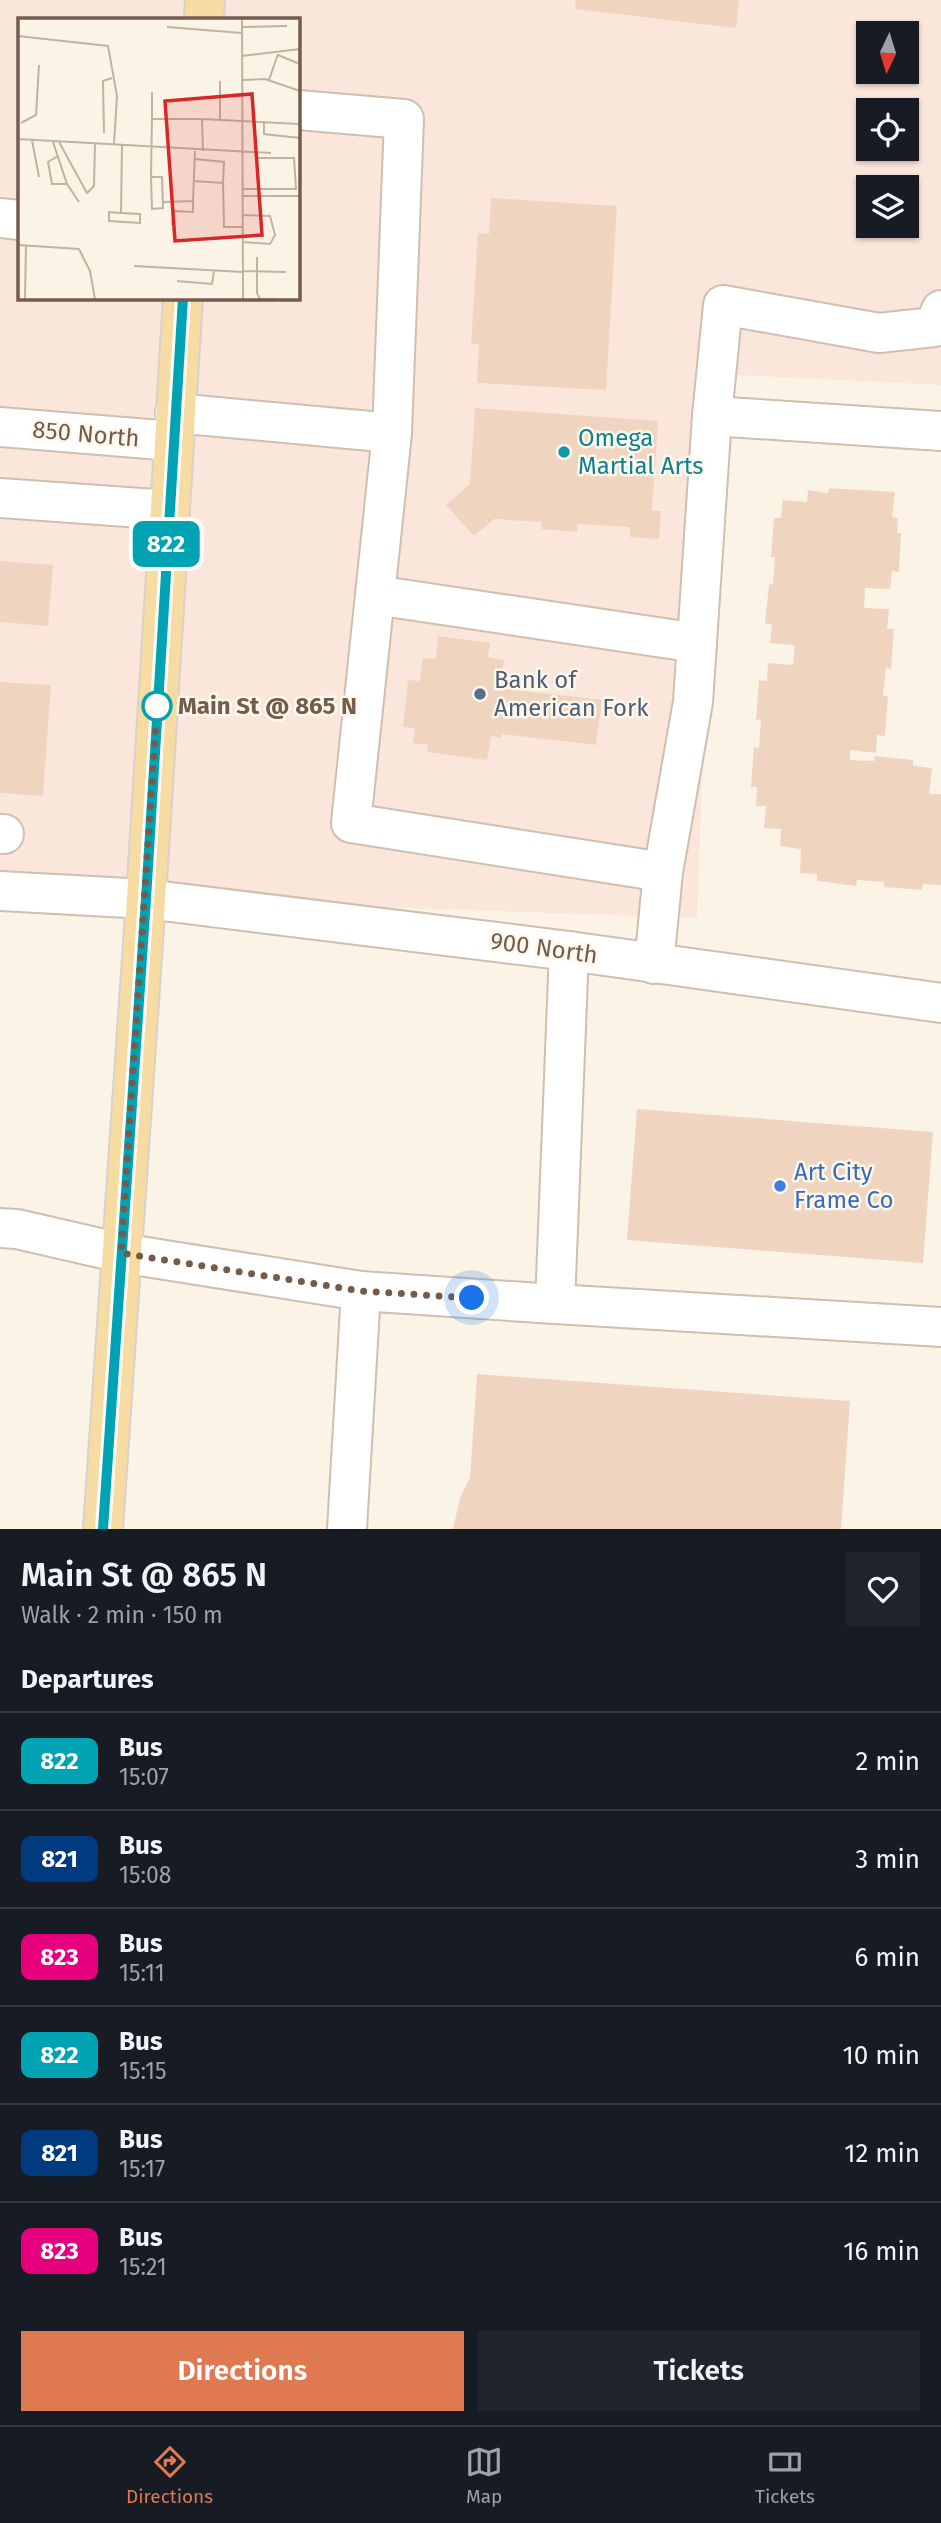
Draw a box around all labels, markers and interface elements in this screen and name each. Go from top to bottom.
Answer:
inset map [18,18,299,299]
north arrow [856,21,919,84]
map controls [856,21,919,238]
button: locate [856,98,919,161]
button: layers [856,175,919,238]
street label: 850 North [31,415,141,453]
place label: Omega Martial Arts [578,424,704,480]
marker: Omega Martial Arts [556,444,572,460]
line badge: 822 [126,521,206,567]
text: 822 [147,530,185,558]
place label: Bank of American Fork [494,666,649,722]
marker: Bank of American Fork [472,686,488,702]
marker: Main St @ 865 N [142,691,172,721]
place label: Main St @ 865 N [178,692,357,720]
street label: 900 North [488,927,600,969]
place label: Art City Frame Co [794,1158,893,1214]
marker: Art City Frame Co [772,1178,788,1194]
your location [454,1280,489,1315]
button: heart [846,1552,920,1626]
text: Main St @ 865 N [21,1555,267,1595]
text: Walk · 2 min · 150 m [21,1601,223,1629]
text: Departures [21,1664,154,1695]
text: Bus [119,1732,162,1763]
text: 2 min [855,1746,920,1777]
text: 822 [40,1747,79,1775]
text: 15:07 [119,1763,169,1791]
text: Bus [119,1830,162,1861]
text: 3 min [855,1844,920,1875]
text: 821 [41,1845,78,1873]
text: 15:08 [119,1861,172,1889]
text: Bus [119,1928,162,1959]
text: 6 min [854,1942,920,1973]
text: 823 [40,1943,79,1971]
text: 15:11 [119,1959,165,1987]
text: Bus [119,2026,162,2057]
text: 10 min [842,2040,920,2071]
text: 822 [40,2041,79,2069]
text: 15:15 [119,2057,167,2085]
text: Bus [119,2124,162,2155]
text: 12 min [844,2138,920,2169]
text: 821 [41,2139,78,2167]
text: 15:17 [119,2155,165,2183]
text: Bus [119,2222,162,2253]
text: 16 min [843,2236,920,2267]
text: 823 [40,2237,79,2265]
text: 15:21 [119,2253,167,2281]
button: Directions [21,2331,464,2411]
button: Tickets [478,2331,920,2411]
tab: Directions [126,2443,213,2508]
tab: Map [465,2443,503,2508]
tab: Tickets [755,2443,815,2508]

